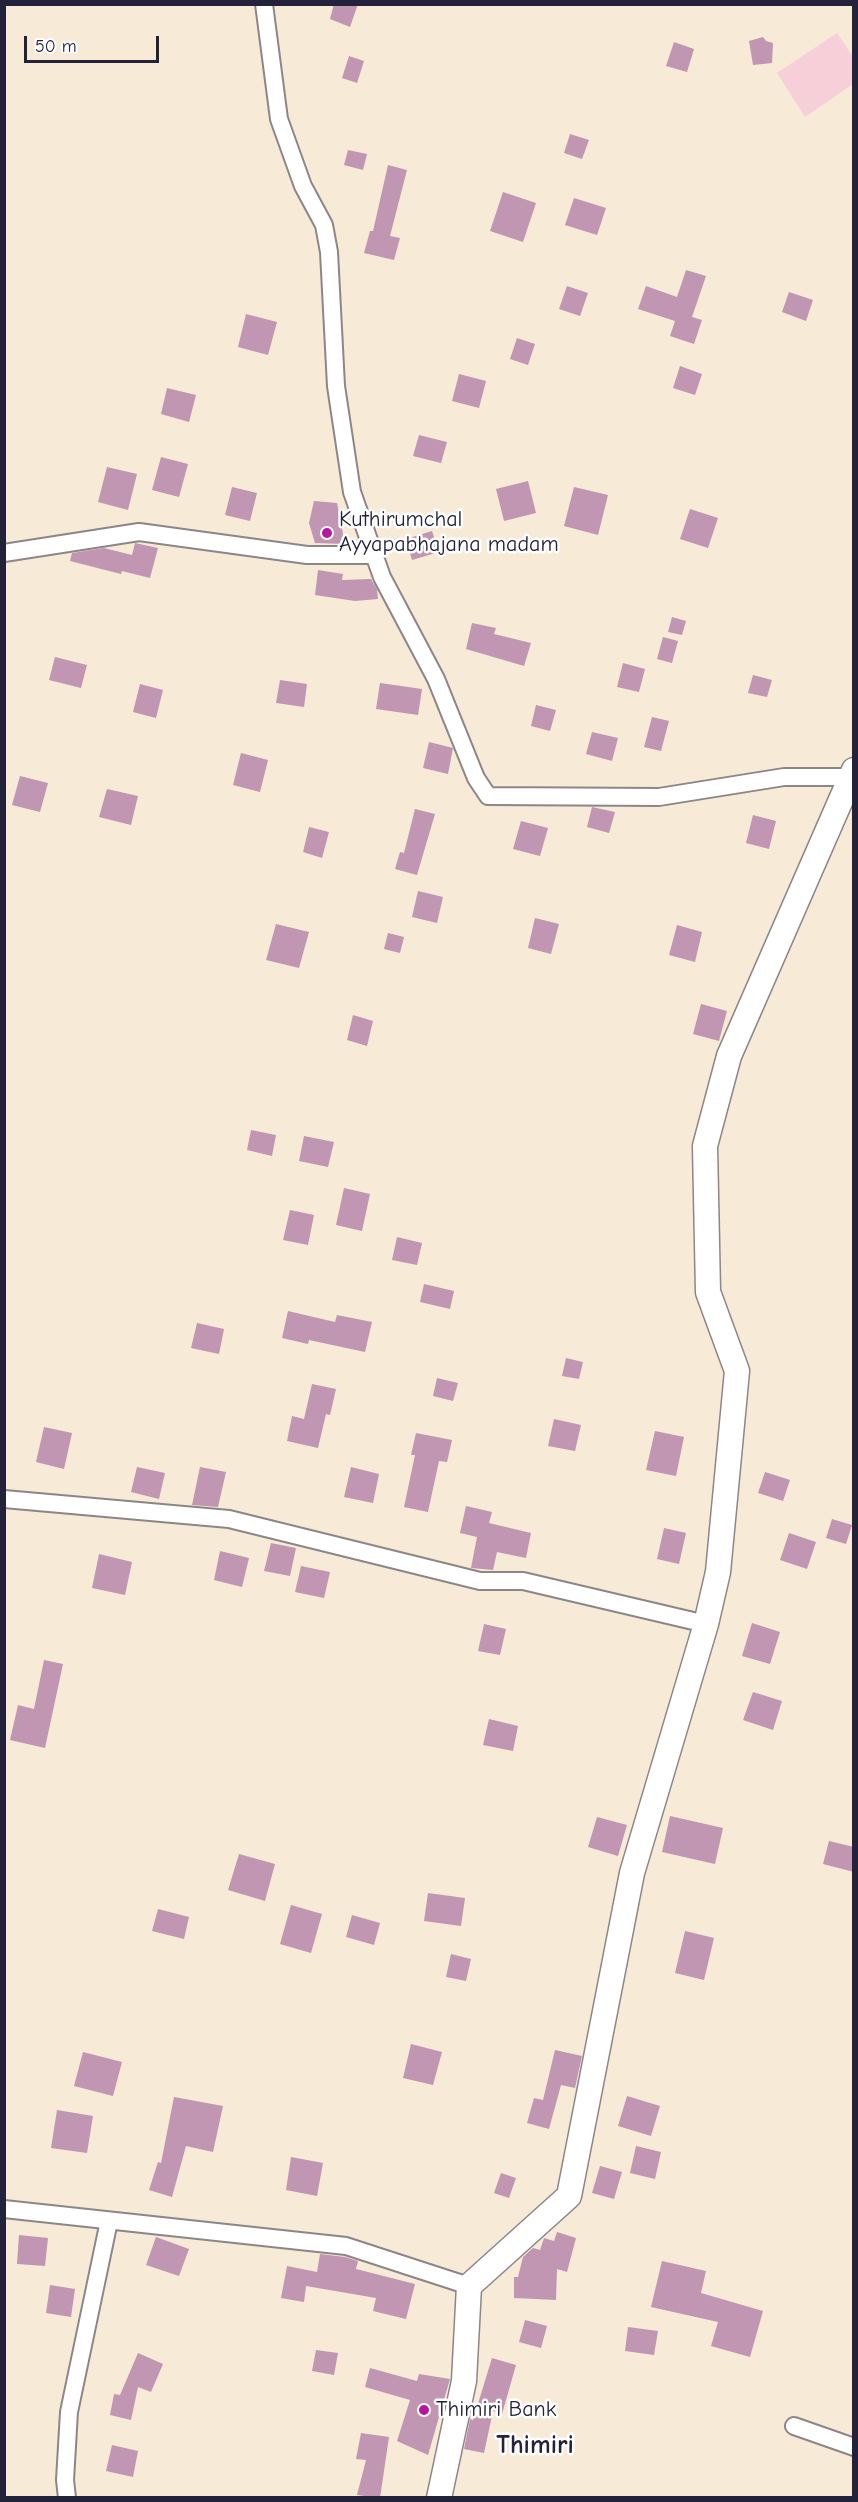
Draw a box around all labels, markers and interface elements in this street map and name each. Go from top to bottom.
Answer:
scale bar [27,24,162,62]
text: 50 m [35,36,77,57]
place label: Kuthirumchal Ayyapabhajana madam [339,507,559,558]
marker: Kuthirumchal Ayyapabhajana madam [320,526,334,540]
place label: Thimiri Bank [436,2397,556,2423]
marker: Thimiri Bank [417,2403,431,2417]
district label: Thimiri [496,2430,574,2462]

